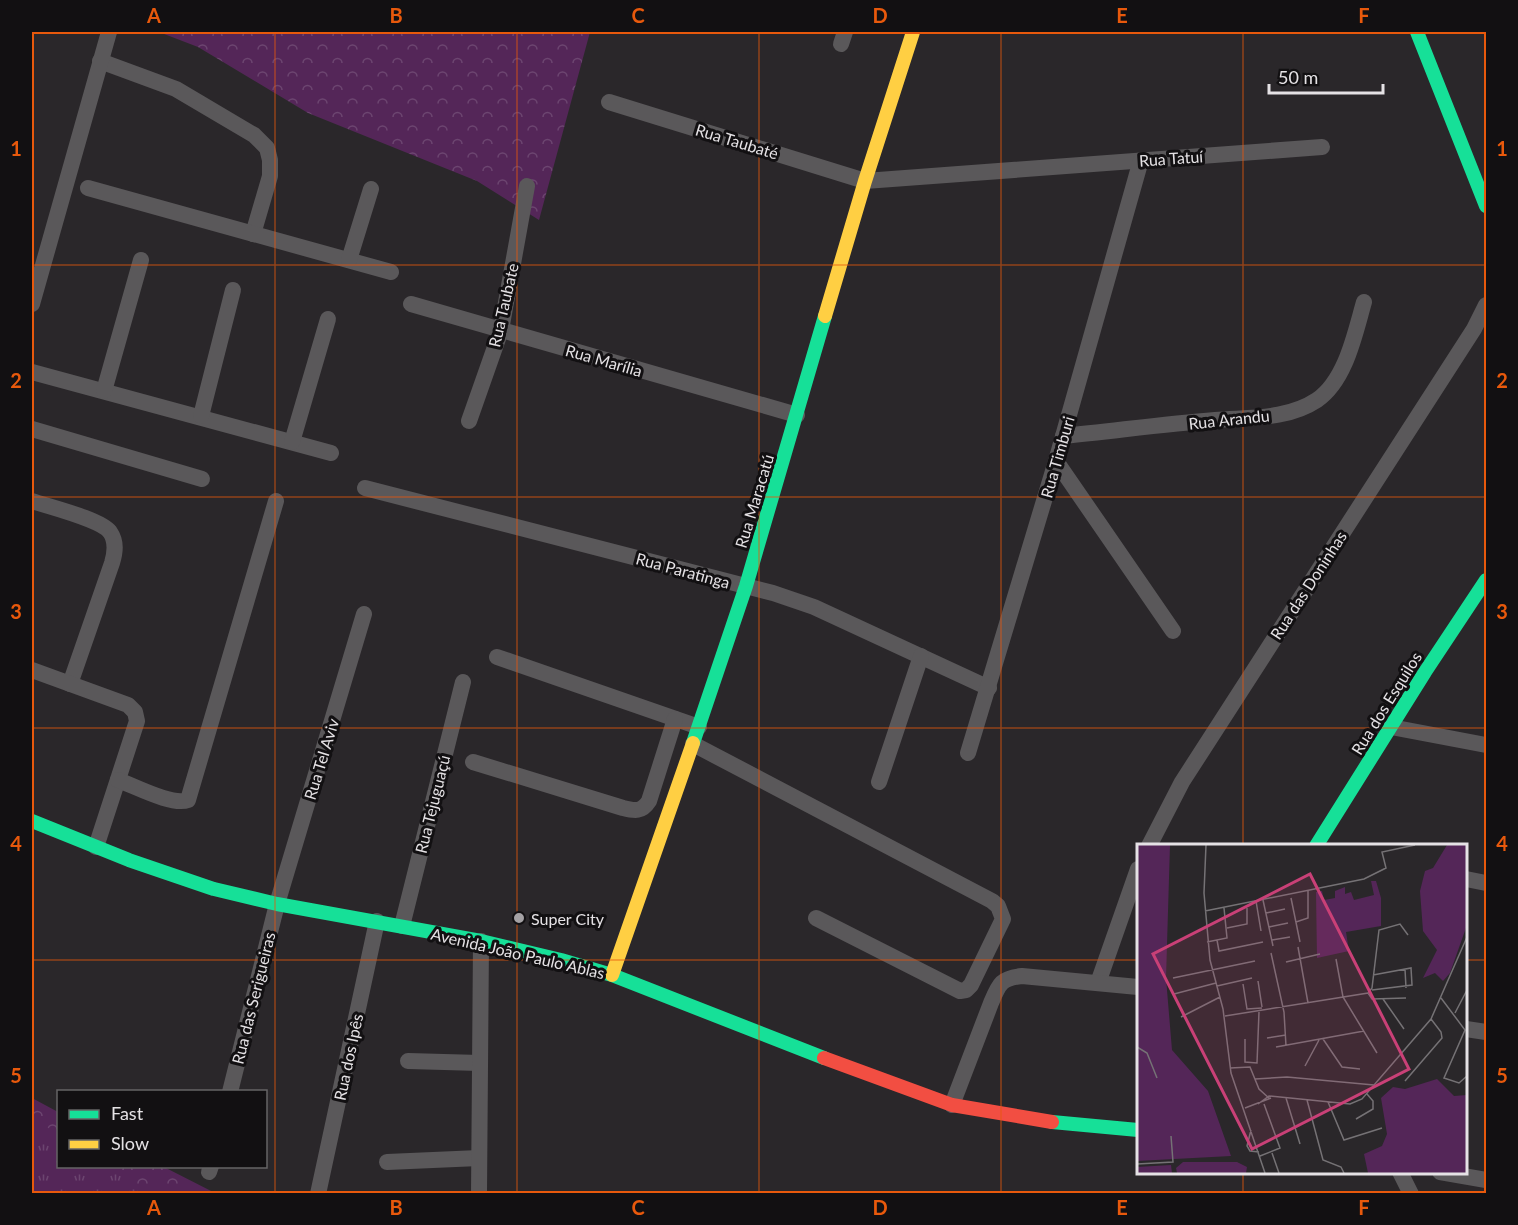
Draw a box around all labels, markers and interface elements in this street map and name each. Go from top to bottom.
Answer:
text: A [146,3,161,27]
text: B [389,3,403,27]
text: C [631,3,645,27]
text: D [872,3,888,27]
text: E [1116,3,1128,27]
text: F [1358,3,1370,27]
scale bar [1269,57,1383,95]
text: 50 m [1278,66,1318,88]
street label: Rua Taubaté [693,119,781,163]
text: 1 [10,136,22,160]
text: 1 [1496,136,1508,160]
street label: Rua Tatuí [1138,146,1205,170]
street label: Rua Taubate [484,261,522,349]
street label: Rua Marília [564,340,644,380]
text: 2 [10,368,22,392]
text: 2 [1496,368,1508,392]
street label: Rua Arandu [1188,405,1270,433]
street label: Rua Timburi [1036,414,1078,500]
street label: Rua Maracatú [731,452,777,550]
street label: Rua das Doninhas [1266,527,1350,643]
street label: Rua Paratinga [634,548,732,592]
text: 3 [10,599,22,623]
text: 3 [1496,599,1508,623]
street label: Rua dos Esquilos [1347,648,1425,758]
street label: Rua Tel Aviv [300,715,343,802]
street label: Rua Tejuguaçú [411,753,453,855]
text: 4 [10,831,22,855]
text: 4 [1496,831,1508,855]
inset map [1137,844,1467,1174]
place label: Super City [531,909,605,928]
marker: Super City [512,911,526,925]
street label: Avenida João Paulo Ablas [429,924,607,982]
street label: Rua das Serigueiras [227,930,279,1066]
street label: Rua dos Ipês [330,1012,366,1102]
text: 5 [10,1063,22,1087]
text: 5 [1496,1063,1508,1087]
legend [57,1090,267,1168]
text: Fast [111,1102,144,1124]
text: Slow [111,1132,149,1154]
text: A [146,1195,161,1219]
text: B [389,1195,403,1219]
text: C [631,1195,645,1219]
text: D [872,1195,888,1219]
text: E [1116,1195,1128,1219]
text: F [1358,1195,1370,1219]

